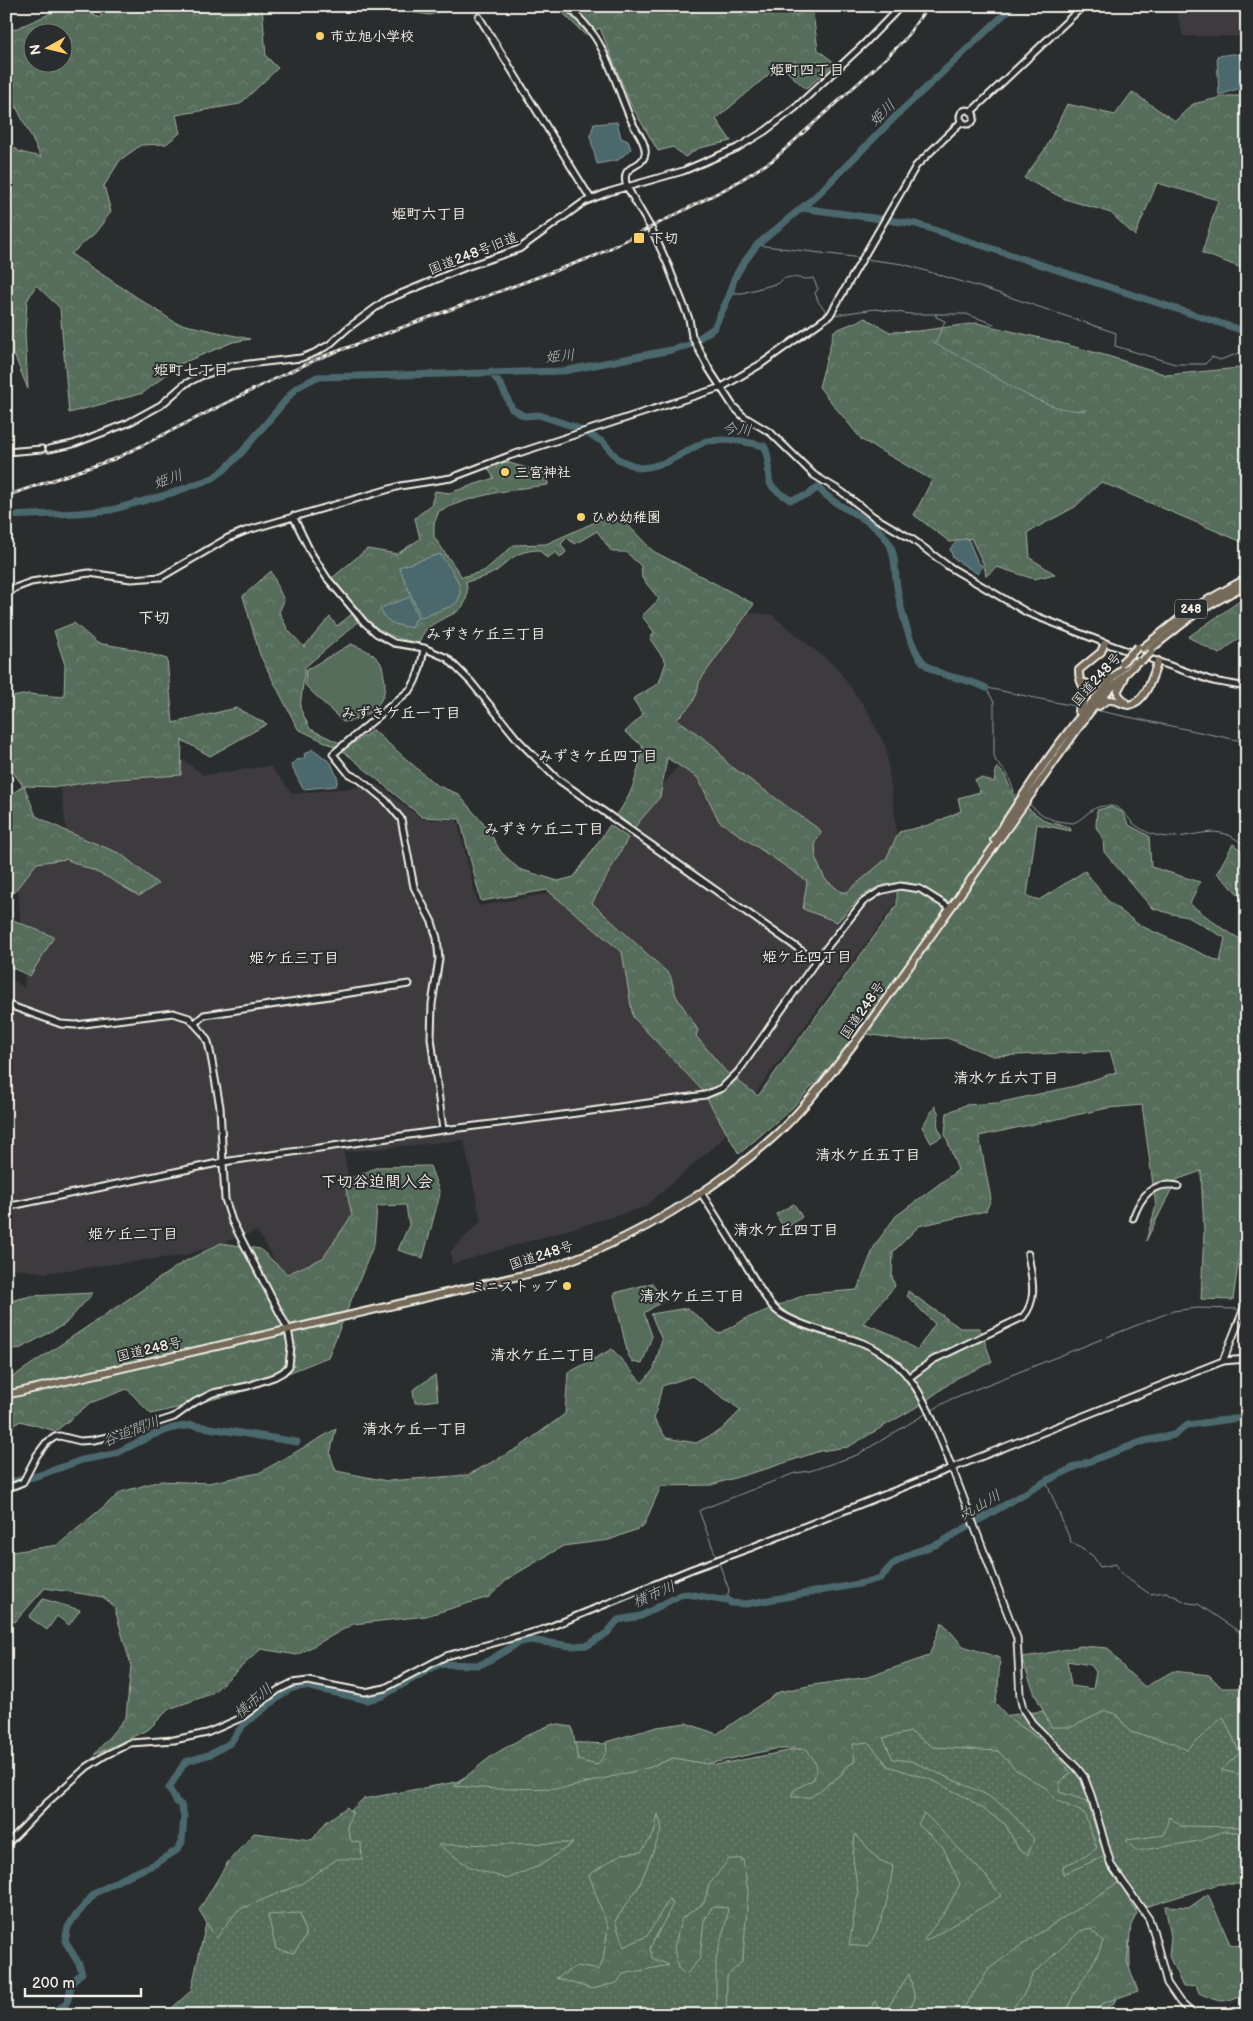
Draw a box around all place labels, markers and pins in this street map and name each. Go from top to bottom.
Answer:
place label: 市立旭小学校 [330,28,414,45]
marker: 市立旭小学校 [314,30,326,42]
place label: 下切 [650,230,678,247]
marker: 下切 [632,231,646,245]
place label: 三宮神社 [515,464,571,481]
marker: 三宮神社 [499,466,511,478]
place label: ひめ幼稚園 [591,509,661,526]
marker: ひめ幼稚園 [575,511,587,523]
place label: ミニストップ [472,1278,557,1295]
marker: ミニストップ [561,1280,573,1292]

